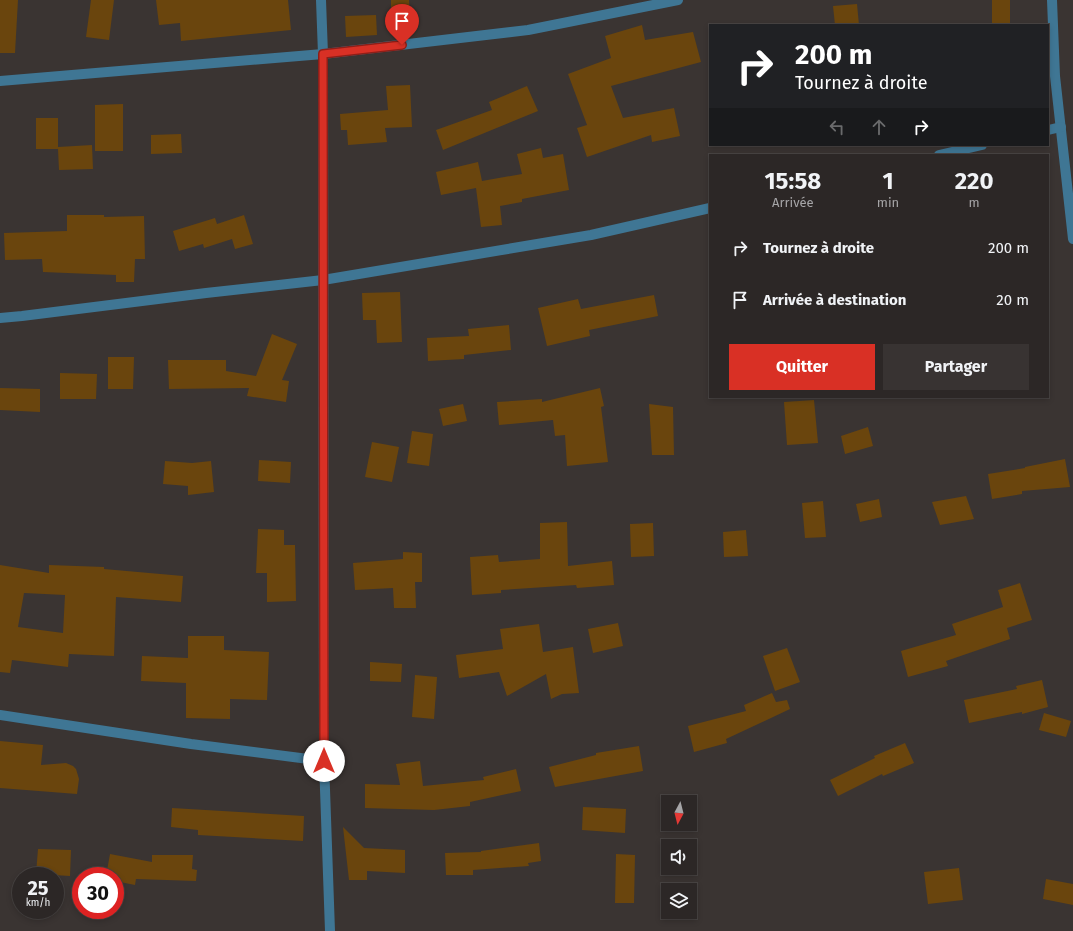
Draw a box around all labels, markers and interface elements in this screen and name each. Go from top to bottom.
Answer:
pin [385,4,419,45]
icon: arrive [391,10,413,32]
text: 200 m [795,38,873,71]
icon: right [729,40,781,92]
text: Tournez à droite [795,72,927,94]
icon: left [826,116,848,138]
icon: ahead [868,116,890,138]
icon: right [910,116,932,138]
text: 15:58 [764,167,821,195]
text: 1 [882,167,894,195]
text: 220 [955,167,994,195]
text: Arrivée [772,195,814,210]
text: min [877,195,899,210]
text: m [969,195,980,210]
icon: right [729,237,751,259]
text: Tournez à droite [763,239,874,257]
text: 200 m [988,239,1029,257]
icon: arrive [729,289,751,311]
text: Arrivée à destination [763,291,906,309]
text: 20 m [996,291,1029,309]
button: Quitter [729,344,875,390]
button: Partager [883,344,1029,390]
position arrow [303,740,345,782]
north arrow [661,795,697,831]
map controls [661,795,697,919]
button: sound [661,839,697,875]
speed limit sign: 30 [72,867,124,919]
text: 25 [27,876,49,900]
button: layers [661,883,697,919]
text: km/h [26,897,50,909]

